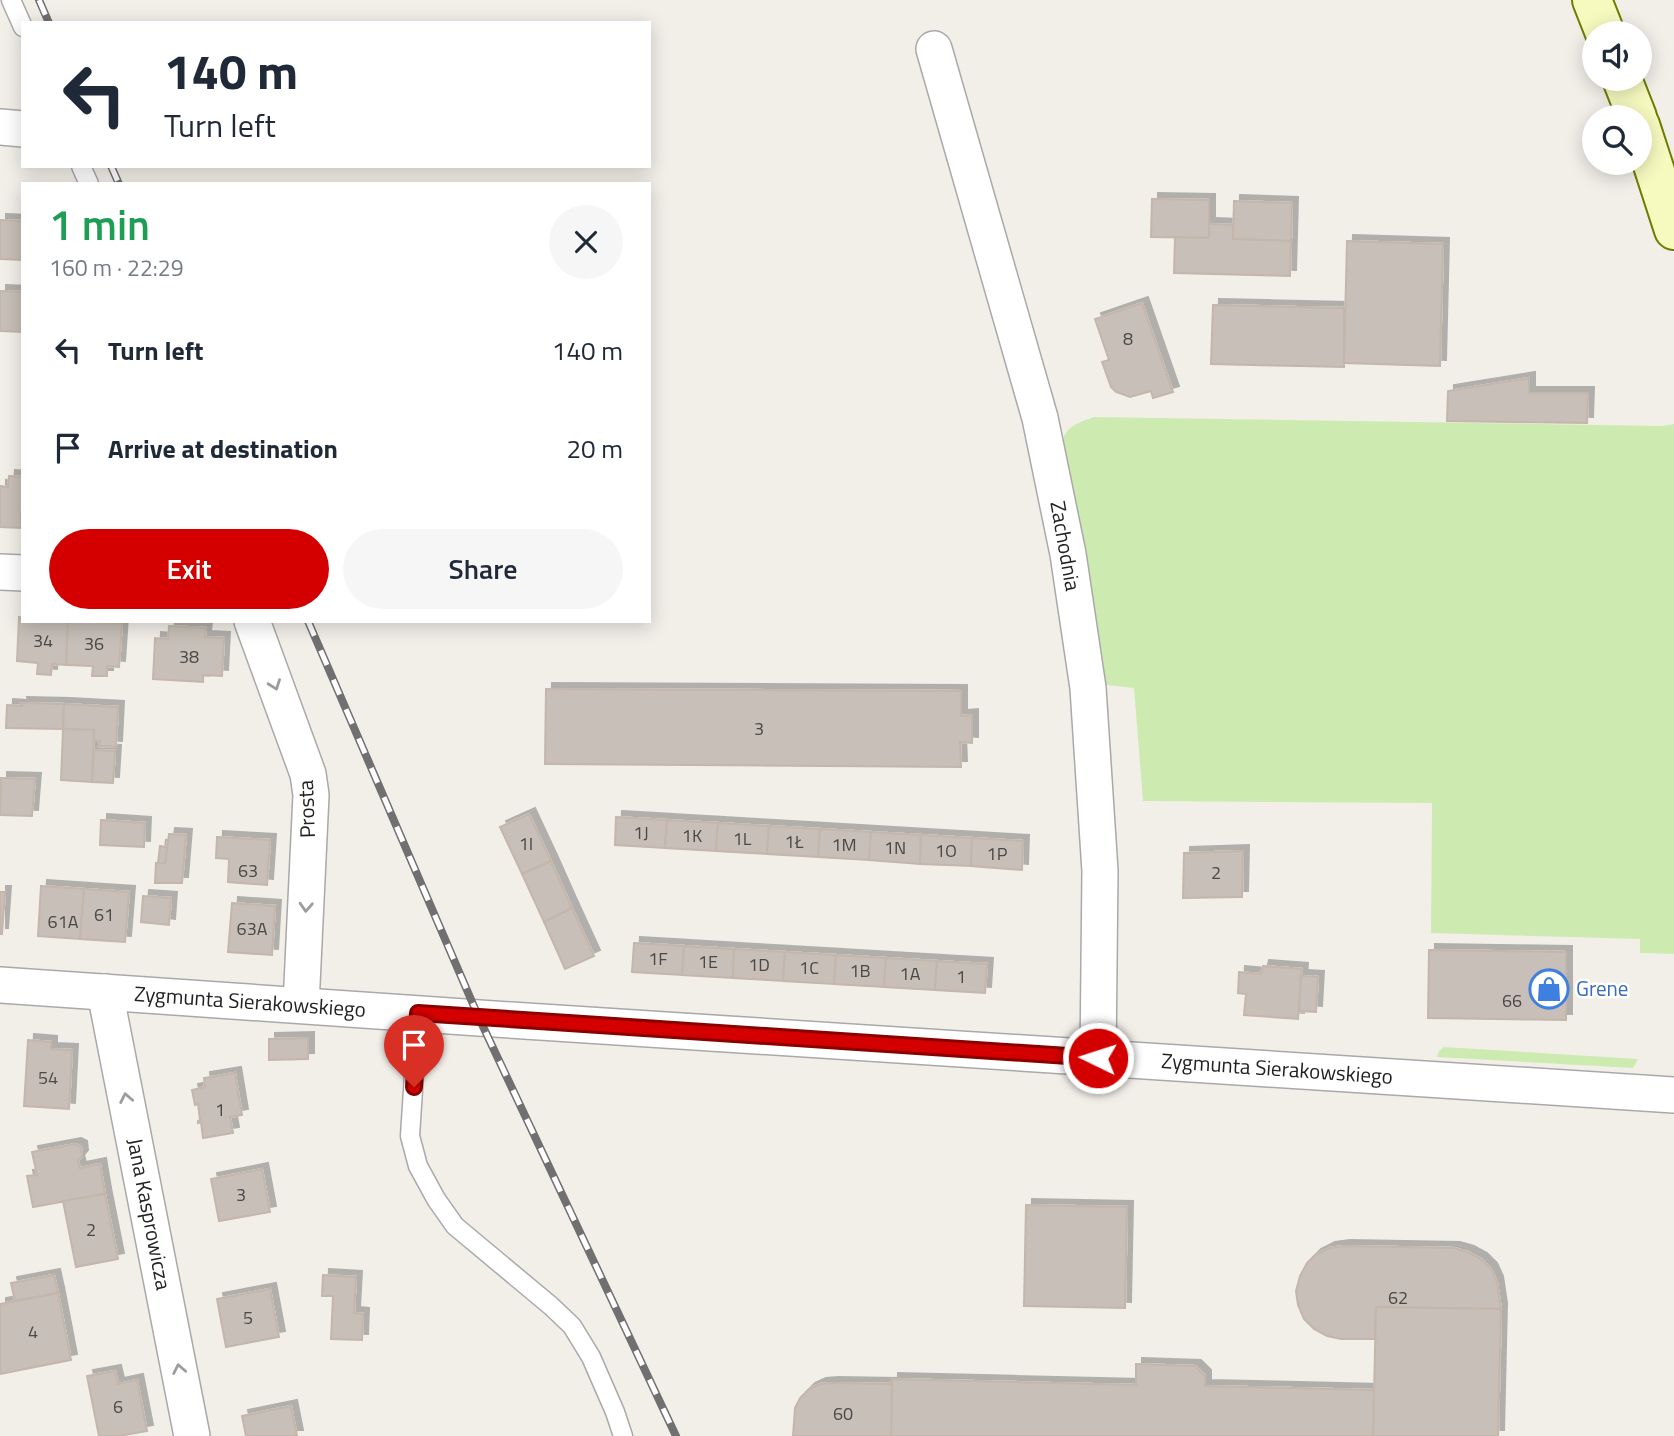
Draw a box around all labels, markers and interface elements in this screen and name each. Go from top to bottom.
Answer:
map controls [1582,21,1652,175]
button: sound [1582,21,1652,91]
text: 140 m [164,33,298,108]
icon: left [49,49,140,140]
text: Turn left [164,101,276,149]
button: search [1582,105,1652,175]
text: 1 min [49,192,150,256]
button: close [549,205,623,279]
text: 160 m · 22:29 [49,250,184,285]
house number: 8 [1123,325,1133,352]
icon: left [49,331,87,369]
text: Turn left [108,331,203,370]
text: 140 m [552,331,623,370]
icon: arrive [49,429,87,467]
text: Arrive at destination [108,429,338,468]
text: 20 m [566,429,623,468]
street label: Zachodnia [1042,498,1090,594]
button: Exit [49,529,329,609]
button: Share [343,529,623,609]
house number: 34 [33,627,53,654]
house number: 36 [84,630,104,657]
house number: 38 [179,643,199,670]
one-way arrow [267,679,281,691]
house number: 3 [754,715,764,742]
street label: Prosta [289,779,323,839]
house number: 1J [633,819,649,846]
house number: 1K [682,822,702,849]
house number: 1L [733,825,752,852]
house number: 1Ł [785,828,804,855]
house number: 1I [519,830,533,857]
house number: 1M [831,831,857,858]
house number: 1N [884,834,906,861]
house number: 1O [935,837,957,864]
house number: 1P [987,840,1008,867]
house number: 63 [238,857,258,884]
house number: 2 [1211,859,1221,886]
house number: 61 [94,901,114,928]
one-way arrow [298,901,313,912]
house number: 61A [48,908,79,935]
house number: 63A [237,915,268,942]
house number: 1F [648,945,668,972]
house number: 1E [698,948,718,975]
house number: 1D [748,951,770,978]
house number: 1C [799,954,819,981]
house number: 1B [849,957,871,984]
house number: 1A [900,960,921,987]
house number: 1 [956,963,966,990]
shop icon: Grene [1528,968,1570,1010]
place label: Grene [1576,972,1628,1004]
street label: Zygmunta Sierakowskiego [133,977,367,1025]
house number: 66 [1502,987,1522,1014]
pin [384,1015,444,1087]
position arrow [1061,1021,1135,1095]
icon: arrive [395,1026,433,1064]
street label: Zygmunta Sierakowskiego [1160,1044,1394,1092]
house number: 54 [38,1064,58,1091]
one-way arrow [119,1092,134,1104]
house number: 1 [215,1096,225,1123]
street label: Jana Kasprowicza [120,1135,180,1293]
house number: 3 [236,1181,246,1208]
house number: 2 [86,1216,96,1243]
house number: 62 [1388,1284,1408,1311]
house number: 5 [243,1304,253,1331]
house number: 4 [28,1318,38,1345]
one-way arrow [172,1363,187,1375]
house number: 6 [113,1393,123,1420]
house number: 60 [833,1400,853,1427]

